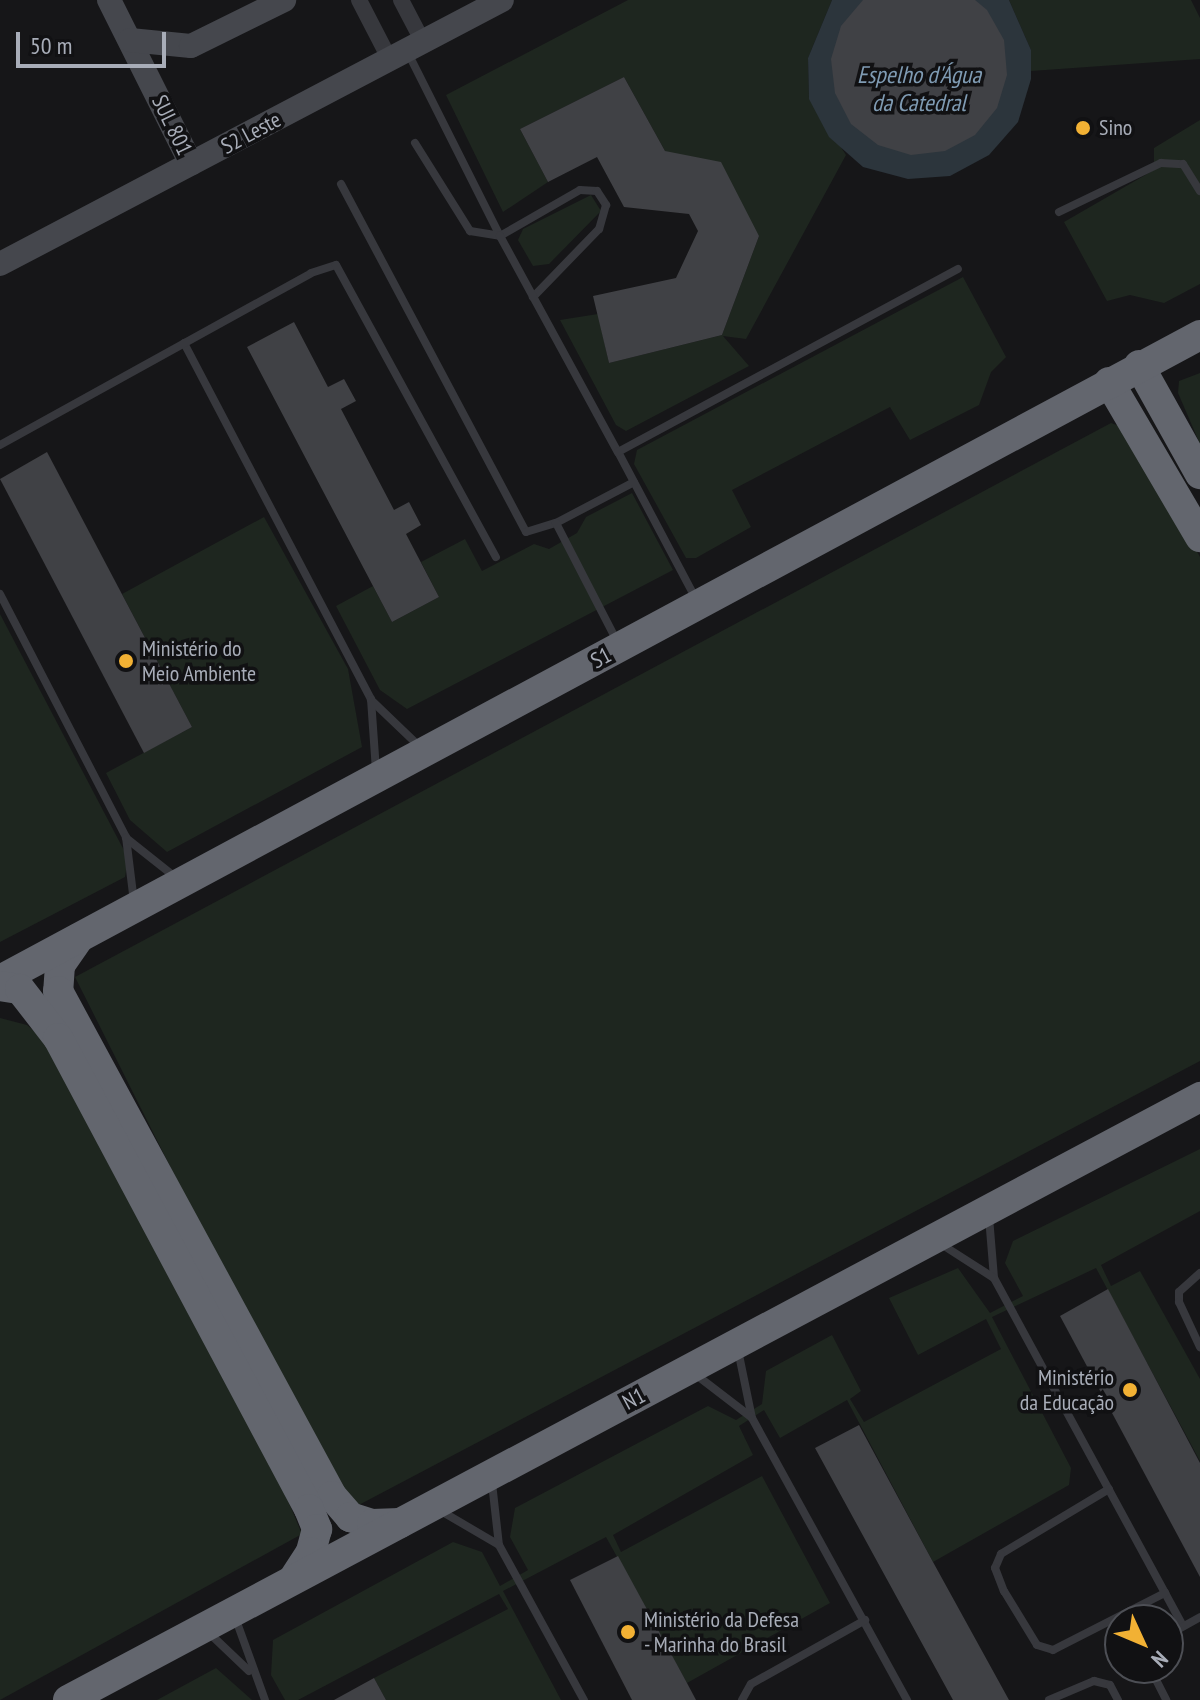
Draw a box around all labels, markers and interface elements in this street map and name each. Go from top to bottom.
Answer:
scale bar [20,16,170,66]
text: 50 m [30,30,72,61]
water label: Espelho d'Água da Catedral [857,61,981,117]
street label: SUL 801 [146,90,198,160]
street label: S2 Leste [217,106,285,160]
place label: Sino [1099,115,1132,141]
marker: Sino [1074,119,1092,137]
place label: Ministério do Meio Ambiente [142,635,257,686]
street label: S1 [586,642,616,674]
marker: Ministério do Meio Ambiente [117,652,135,670]
place label: Ministério da Educação [1020,1364,1114,1416]
marker: Ministério da Educação [1121,1381,1139,1399]
street label: N1 [618,1382,650,1416]
north arrow [1104,1604,1184,1684]
place label: Ministério da Defesa - Marinha do Brasil [644,1606,799,1658]
marker: Ministério da Defesa - Marinha do Brasil [619,1623,637,1641]
text: N [1146,1645,1174,1673]

